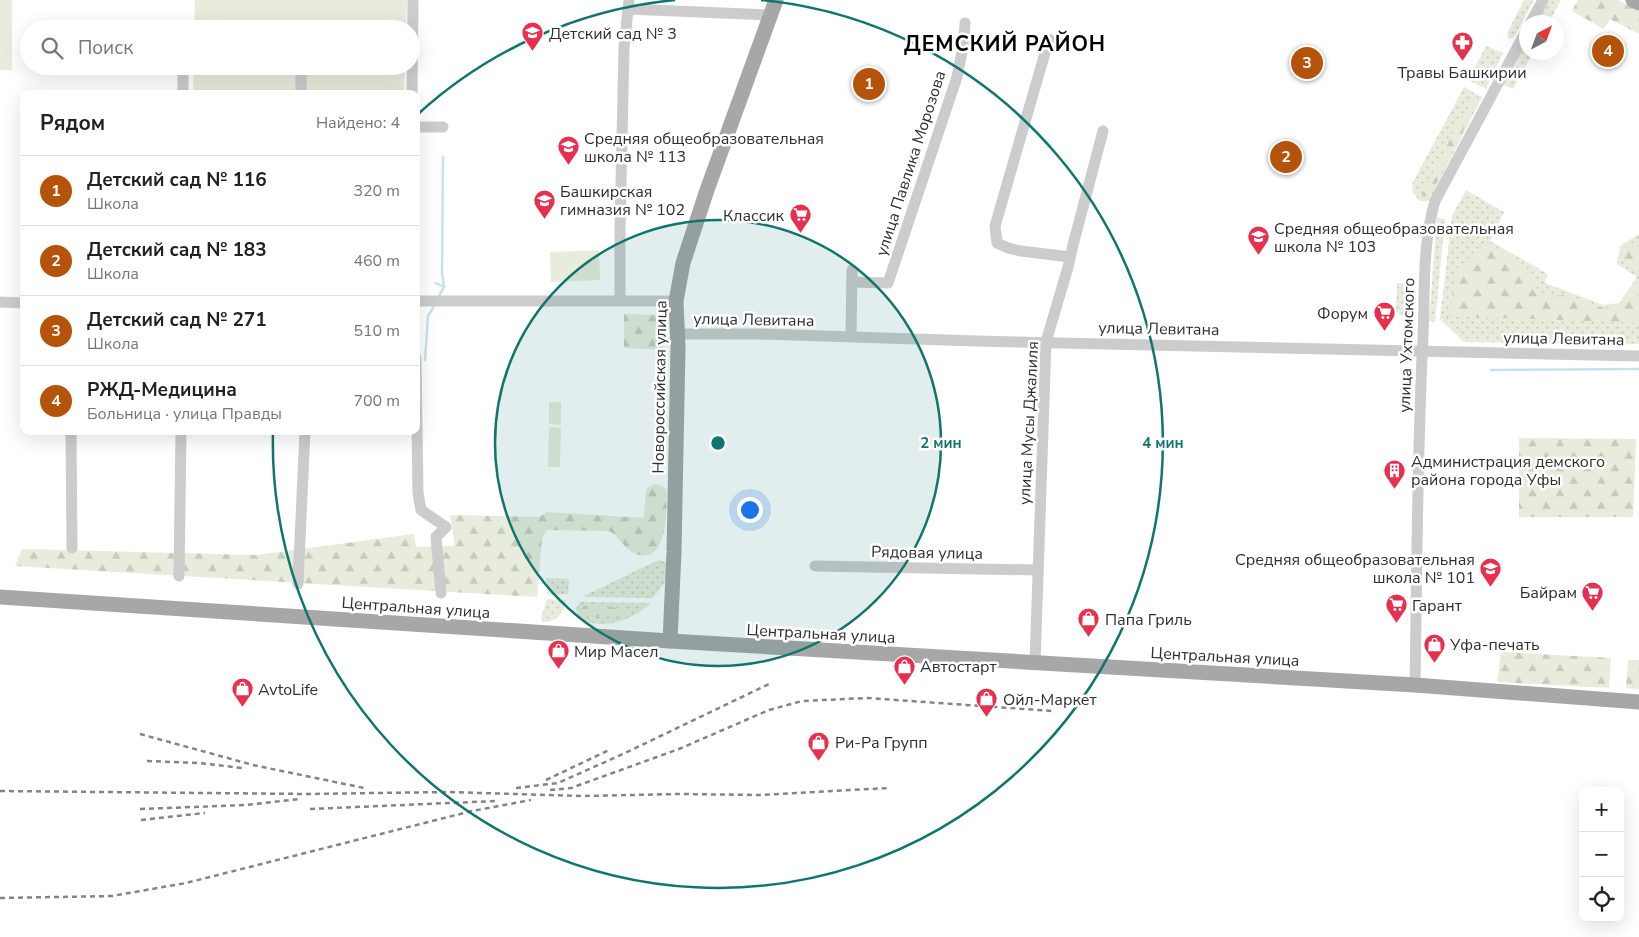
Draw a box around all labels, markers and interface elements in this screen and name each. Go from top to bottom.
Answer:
north arrow [1519,15,1564,60]
search box [20,20,420,75]
school or university icon: Детский сад № 3 [521,21,545,52]
place label: Детский сад № 3 [549,23,677,45]
district label: ДЕМСКИЙ РАЙОН [904,30,1106,58]
pharmacy icon: Травы Башкирии [1450,31,1474,62]
pin: 4 [1592,32,1624,70]
icon: search [38,34,66,62]
text: Поиск [78,35,133,61]
pin: 3 [1291,44,1323,82]
place label: Травы Башкирии [1398,62,1526,84]
pin: 1 [853,65,885,103]
street label: улица Павлика Морозова [871,68,951,259]
text: Рядом [40,109,105,137]
text: Найдено: 4 [316,112,400,134]
place label: Средняя общеобразовательная школа № 113 [584,128,824,168]
school or university icon: Средняя общеобразовательная школа № 113 [556,135,580,166]
pin: 2 [1270,138,1302,176]
text: Детский сад № 116 [87,167,267,193]
text: 1 [51,180,61,202]
text: 320 m [353,180,400,202]
place label: Башкирская гимназия № 102 [560,181,685,221]
school or university icon: Башкирская гимназия № 102 [532,188,556,219]
text: Школа [87,193,139,215]
supermarket icon: Классик [788,203,812,234]
place label: Классик [723,205,785,227]
place label: Средняя общеобразовательная школа № 103 [1274,218,1514,258]
school or university icon: Средняя общеобразовательная школа № 103 [1246,225,1270,256]
text: Детский сад № 183 [87,237,267,263]
text: 2 [51,250,61,272]
text: 460 m [353,250,400,272]
text: Школа [87,263,139,285]
street label: улица Ухтомского [1394,277,1420,413]
street label: Новороссийская улица [647,300,673,474]
supermarket icon: Форум [1372,301,1396,332]
place label: Форум [1317,303,1368,325]
text: Детский сад № 271 [87,307,267,333]
street label: улица Левитана [693,308,815,332]
street label: улица Левитана [1098,317,1220,341]
text: 3 [51,320,61,342]
text: 510 m [353,320,400,342]
street label: улица Левитана [1503,327,1625,351]
text: Школа [87,333,139,355]
street label: улица Мусы Джалиля [1014,341,1044,506]
text: РЖД-Медицина [87,377,237,403]
text: 4 [51,390,61,412]
text: 700 m [353,390,400,412]
text: Больница · улица Правды [87,403,282,425]
text: 2 мин [920,433,962,453]
text: 4 мин [1142,433,1184,453]
centre of rings [709,434,727,452]
place label: Администрация демского района города Уфы [1411,451,1605,491]
building icon: Администрация демского района города Уфы [1383,458,1407,489]
your location [737,497,763,523]
street label: Рядовая улица [871,541,983,565]
place label: Средняя общеобразовательная школа № 101 [1235,549,1475,589]
school or university icon: Средняя общеобразовательная школа № 101 [1479,556,1503,587]
supermarket icon: Байрам [1581,580,1605,611]
place label: Байрам [1520,582,1577,604]
street label: Центральная улица [341,592,491,624]
supermarket icon: Гарант [1384,593,1408,624]
place label: Гарант [1412,595,1463,617]
shop icon: Папа Гриль [1077,607,1101,638]
place label: Папа Гриль [1105,609,1192,631]
street label: Центральная улица [746,619,896,649]
shop icon: Уфа-печать [1422,632,1446,663]
place label: Уфа-печать [1449,634,1540,656]
shop icon: Мир Масел [546,639,570,670]
place label: Мир Масел [574,641,658,663]
street label: Центральная улица [1150,642,1300,672]
shop icon: Автостарт [892,654,916,685]
place label: Автостарт [920,656,997,678]
shop icon: AvtoLife [230,677,254,708]
place label: AvtoLife [258,679,318,701]
shop icon: Ойл-Маркет [975,687,999,718]
place label: Ойл-Маркет [1003,689,1097,711]
shop icon: Ри-Ра Групп [807,730,831,761]
place label: Ри-Ра Групп [835,732,928,754]
map controls [1579,787,1624,922]
button: + [1579,787,1624,832]
button: − [1579,832,1624,877]
button: locate [1579,877,1624,922]

